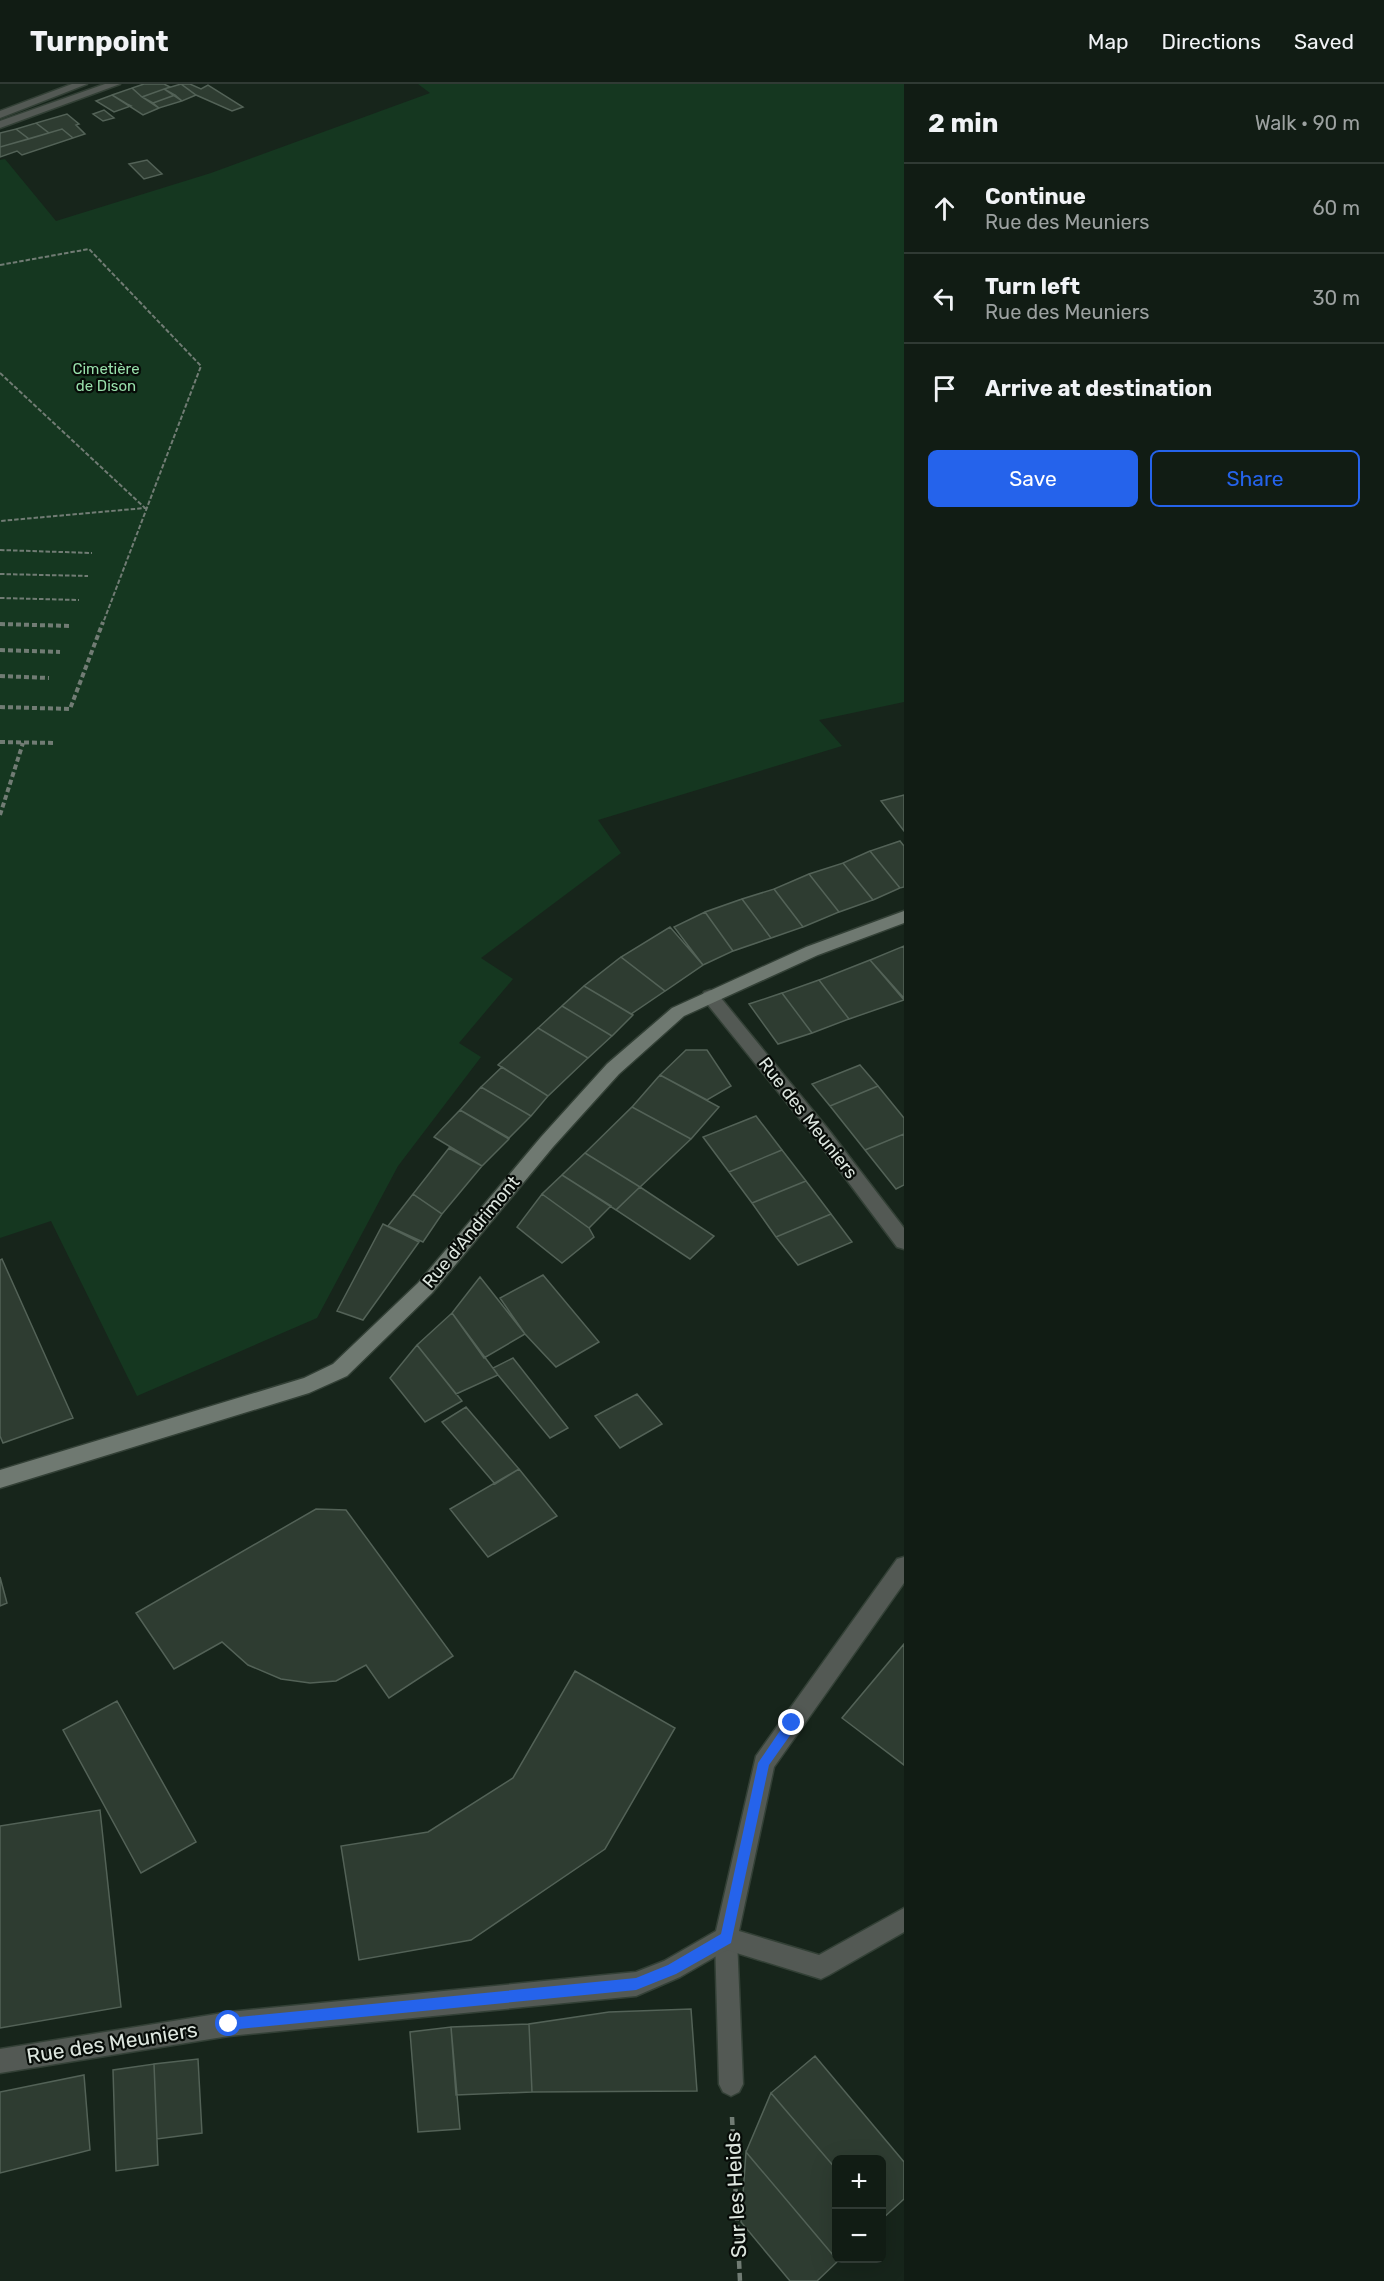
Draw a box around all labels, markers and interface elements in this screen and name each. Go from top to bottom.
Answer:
text: Turnpoint [30,25,169,58]
text: Map [1088,29,1129,54]
text: Directions [1162,29,1261,54]
text: Saved [1294,29,1354,54]
text: 2 min [928,108,998,139]
text: Walk · 90 m [1255,111,1360,135]
text: Continue [985,183,1086,210]
icon: ahead [928,192,961,225]
text: 60 m [1313,196,1360,220]
text: Rue des Meuniers [985,210,1150,234]
text: Turn left [985,273,1080,300]
icon: left [928,282,961,315]
text: 30 m [1313,286,1360,310]
text: Rue des Meuniers [985,300,1150,324]
park label: Cimetière de Dison [72,360,140,395]
icon: arrive [928,372,961,405]
text: Arrive at destination [985,375,1212,402]
button: Save [928,450,1138,507]
button: Share [1150,450,1360,507]
street label: Rue des Meuniers [754,1053,862,1183]
street label: Rue d'Andrimont [418,1171,524,1293]
route end [778,1709,804,1735]
route start [215,2010,241,2036]
street label: Rue des Meuniers [25,2017,199,2068]
street label: Sur les Heids [720,2131,751,2259]
map controls [832,2155,886,2263]
button: + [832,2155,886,2209]
button: − [832,2209,886,2263]

